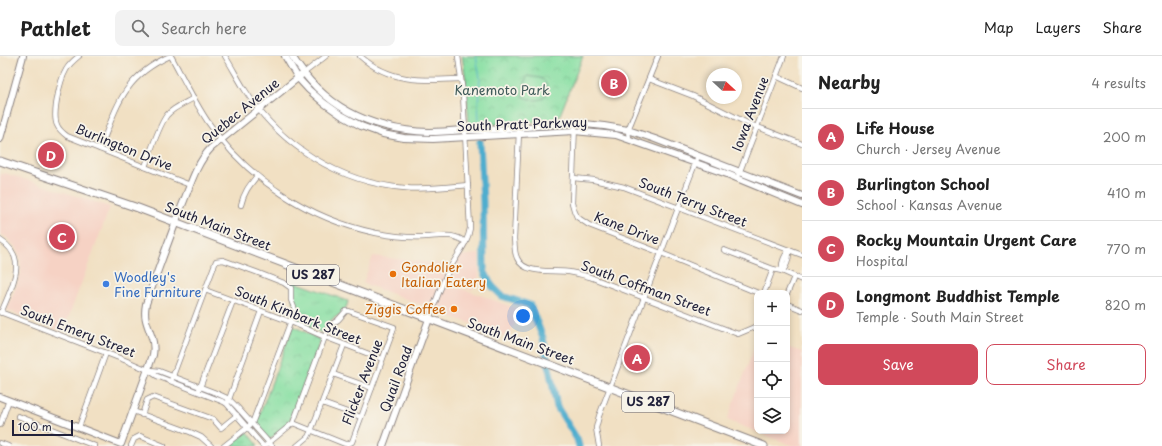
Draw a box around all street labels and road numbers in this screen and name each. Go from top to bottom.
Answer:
street label: Quebec Avenue [197,73,283,148]
street label: Iowa Avenue [727,74,773,154]
street label: South Pratt Parkway [457,112,587,135]
street label: Burlington Drive [73,118,176,175]
street label: South Terry Street [636,172,750,231]
street label: South Main Street [162,197,274,255]
street label: Kane Drive [592,206,663,249]
street label: South Coffman Street [579,255,714,320]
road number: US 287 [287,265,339,285]
street label: South Kimbark Street [232,281,364,349]
street label: South Emery Street [18,300,138,361]
street label: South Main Street [465,312,577,369]
street label: Flicker Avenue [336,336,387,427]
street label: Quail Road [375,343,416,415]
road number: US 287 [622,392,674,412]

